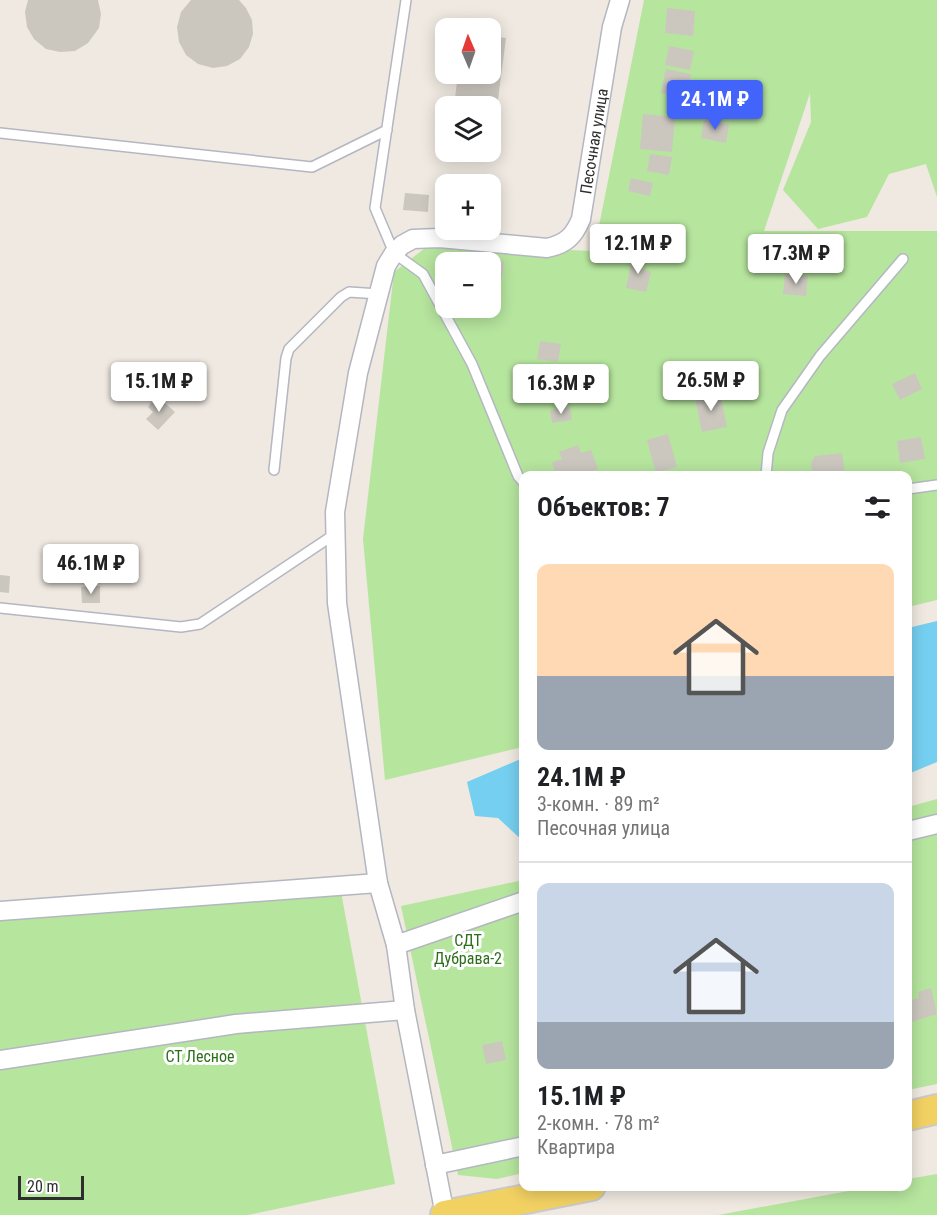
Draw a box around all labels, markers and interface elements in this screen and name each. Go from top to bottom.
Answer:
north arrow [435,18,501,84]
map controls [435,18,501,318]
pin: 24.1M ₽ [660,80,770,131]
street label: Песочная улица [576,87,611,195]
text: 24.1M ₽ [681,87,749,111]
button: layers [435,96,501,162]
button: + [435,174,501,240]
pin: 12.1M ₽ [583,224,693,275]
text: 12.1M ₽ [604,231,672,255]
pin: 17.3M ₽ [741,234,851,285]
text: 17.3M ₽ [762,241,830,265]
button: − [435,252,501,318]
pin: 26.5M ₽ [656,361,766,412]
pin: 15.1M ₽ [104,362,214,413]
pin: 16.3M ₽ [506,364,616,415]
text: 26.5M ₽ [677,368,745,392]
text: 15.1M ₽ [125,369,193,393]
text: 16.3M ₽ [527,371,595,395]
icon: filters [861,491,894,524]
text: Объектов: 7 [537,492,670,522]
pin: 46.1M ₽ [36,544,146,595]
text: 46.1M ₽ [57,551,125,575]
icon: home [662,603,770,711]
text: 24.1M ₽ [537,762,626,792]
text: 3-комн. · 89 m² [537,792,660,816]
text: Песочная улица [537,816,670,840]
icon: home [662,922,770,1030]
park label: СДТ Дубрава-2 [434,931,502,968]
park label: СТ Лесное [166,1047,234,1066]
text: 15.1M ₽ [537,1081,626,1111]
text: 2-комн. · 78 m² [537,1111,660,1135]
text: Квартира [537,1135,615,1159]
scale bar [18,1173,84,1200]
text: 20 m [27,1177,59,1196]

